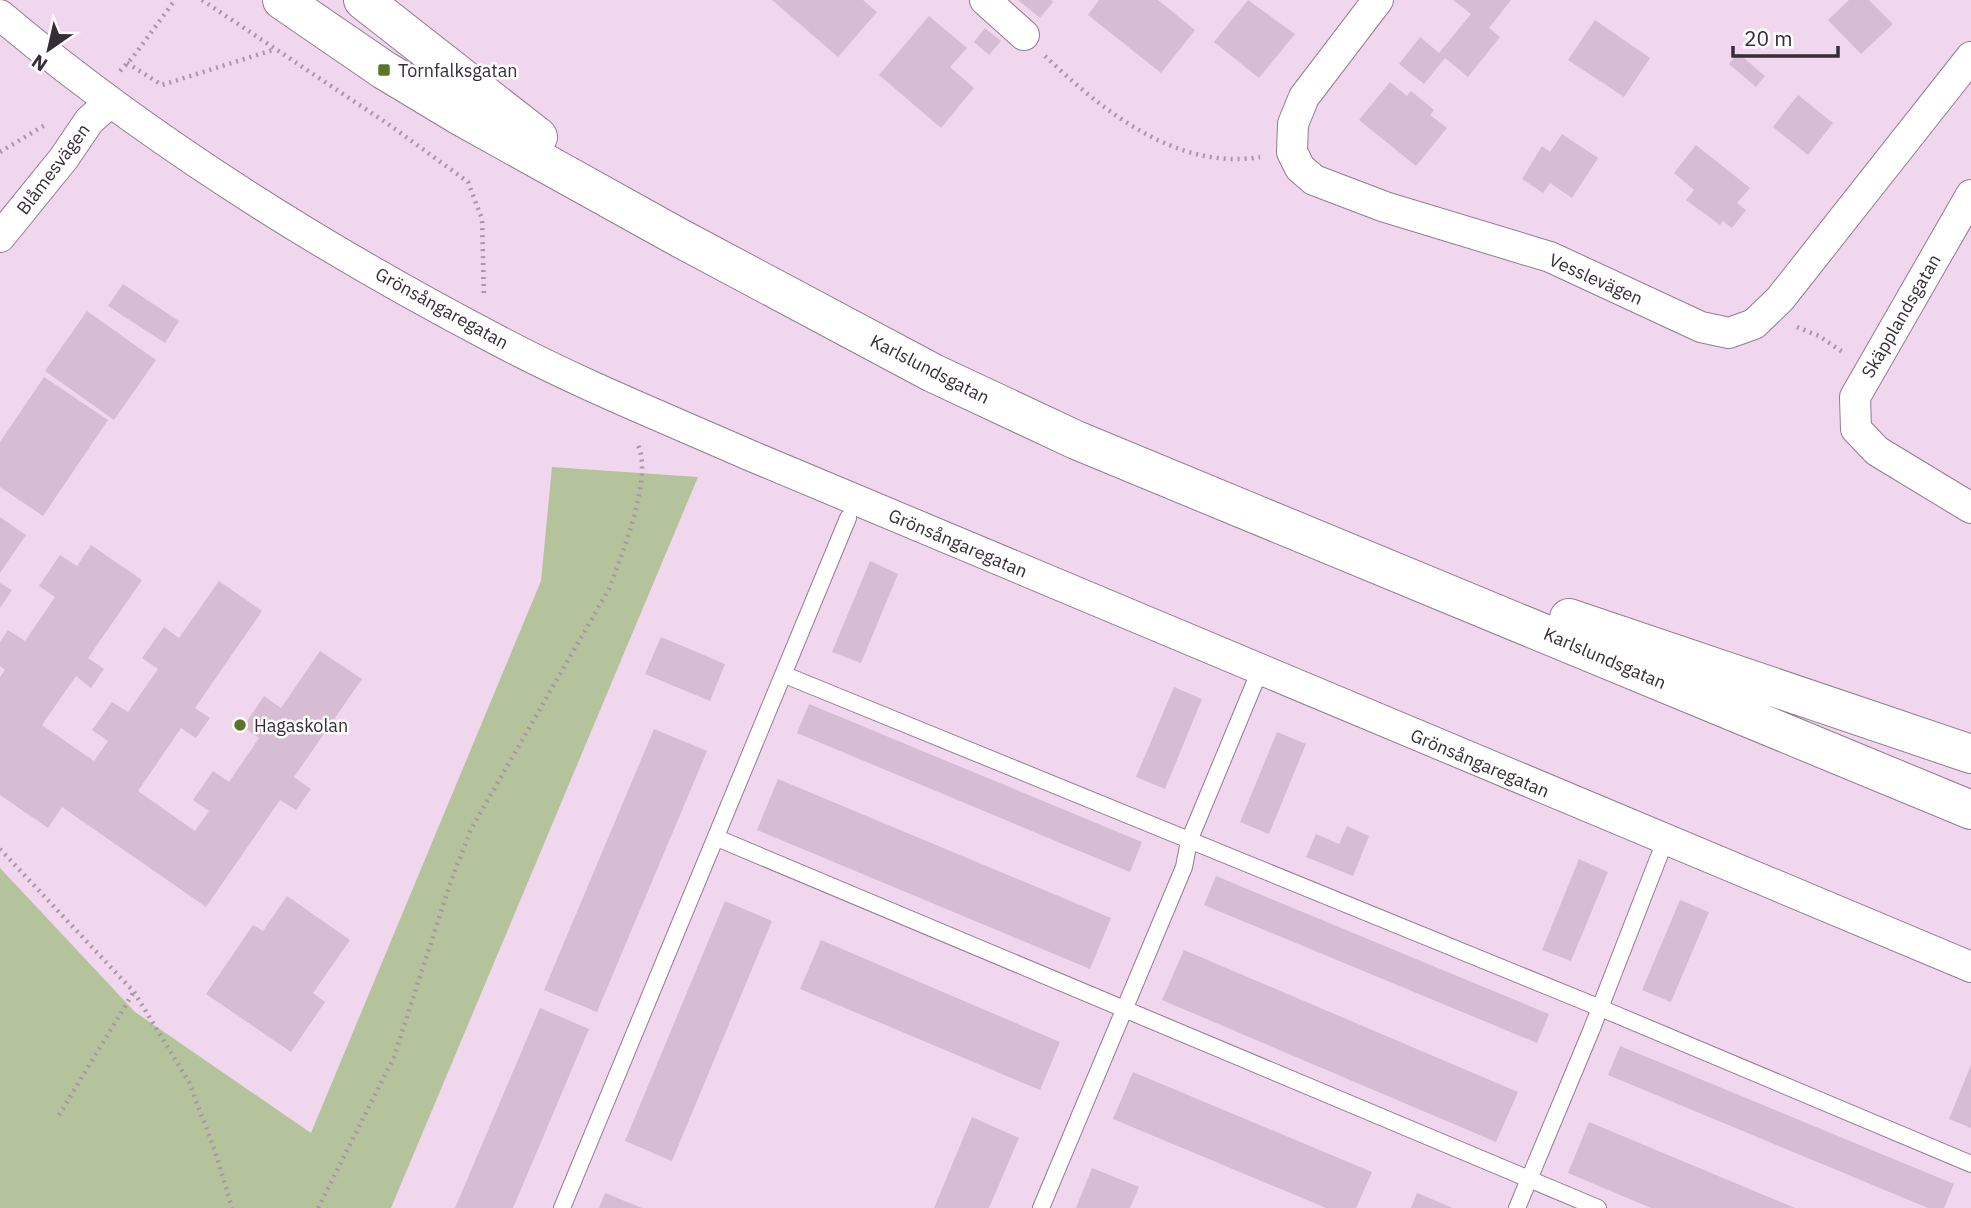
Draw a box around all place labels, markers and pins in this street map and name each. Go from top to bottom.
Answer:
place label: Tornfalksgatan [398,59,517,82]
marker: Tornfalksgatan [376,62,392,78]
place label: Hagaskolan [254,714,348,737]
marker: Hagaskolan [232,717,248,733]

